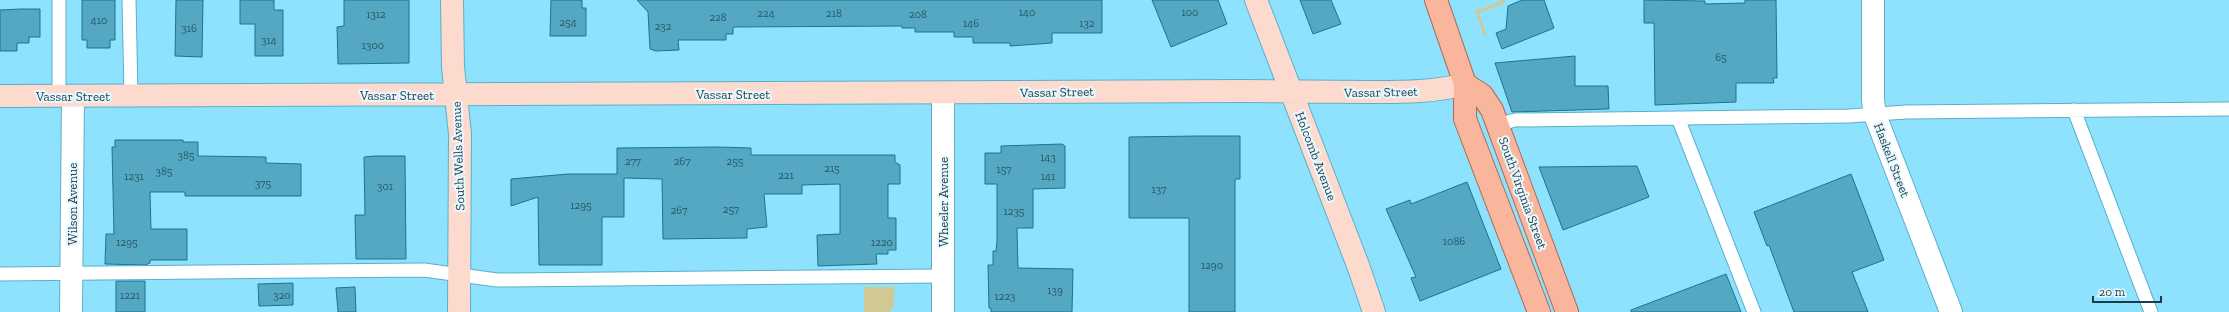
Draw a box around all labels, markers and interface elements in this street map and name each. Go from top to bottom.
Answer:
house number: 140 [1019,6,1035,19]
house number: 100 [1182,6,1198,19]
house number: 224 [757,7,775,20]
house number: 218 [826,7,842,20]
house number: 1312 [366,8,386,21]
house number: 208 [909,8,927,21]
house number: 228 [709,11,727,24]
house number: 410 [91,14,107,27]
house number: 254 [559,16,577,29]
house number: 146 [963,17,979,30]
house number: 132 [1079,17,1095,30]
house number: 232 [655,20,672,33]
house number: 316 [181,22,197,35]
house number: 314 [261,34,277,47]
house number: 1300 [362,39,384,52]
house number: 65 [1715,51,1727,64]
street label: Vassar Street [1019,84,1094,100]
street label: Vassar Street [1343,84,1418,100]
street label: Vassar Street [695,87,770,102]
street label: Vassar Street [359,88,434,103]
street label: Vassar Street [35,89,110,104]
street label: South Wells Avenue [449,101,467,211]
street label: Holcomb Avenue [1292,109,1340,203]
street label: Haskell Street [1871,121,1913,199]
street label: South Virginia Street [1496,135,1550,251]
house number: 385 [178,149,195,162]
house number: 143 [1040,151,1056,164]
house number: 277 [625,155,641,168]
house number: 267 [674,155,690,168]
house number: 255 [727,155,744,168]
street label: Wheeler Avenue [936,157,951,247]
house number: 215 [824,162,840,175]
street label: Wilson Avenue [65,163,80,245]
house number: 157 [996,163,1012,176]
house number: 385 [156,165,173,178]
house number: 221 [778,169,795,182]
house number: 1231 [124,170,145,183]
house number: 141 [1041,170,1056,183]
house number: 375 [255,177,271,190]
house number: 301 [377,180,394,193]
house number: 137 [1152,183,1166,196]
house number: 1295 [570,199,592,212]
house number: 257 [723,203,739,216]
house number: 267 [671,204,687,217]
house number: 1235 [1004,205,1025,218]
house number: 1086 [1443,235,1465,248]
house number: 1295 [116,236,138,249]
house number: 1220 [871,236,893,249]
house number: 1290 [1201,259,1223,272]
scale bar [2093,278,2161,304]
house number: 139 [1047,284,1063,297]
text: 20 m [2099,285,2126,299]
house number: 1221 [120,289,141,302]
house number: 320 [273,289,291,302]
house number: 1223 [995,290,1015,303]

